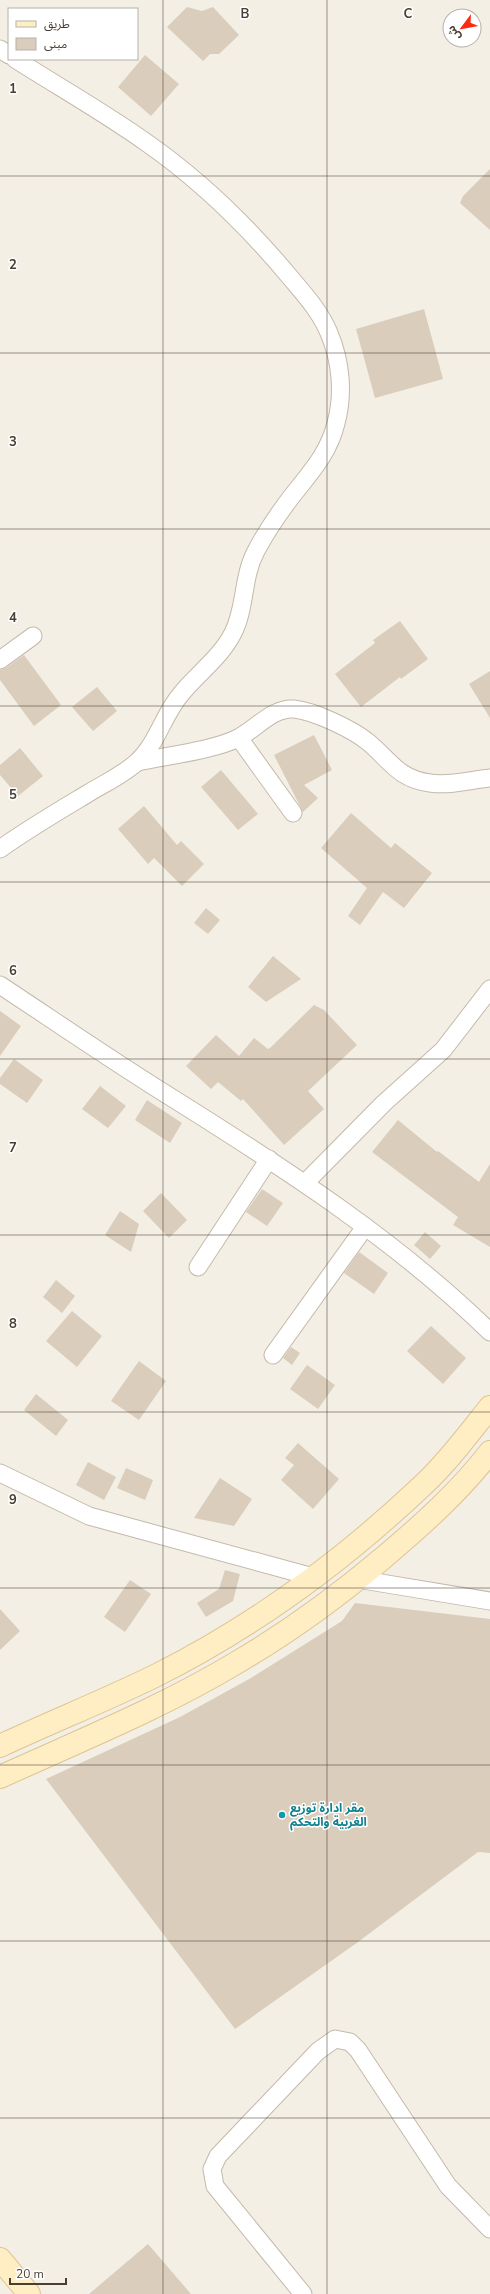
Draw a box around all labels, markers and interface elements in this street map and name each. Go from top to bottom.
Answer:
text: B [241,5,250,23]
text: C [404,5,413,23]
legend [8,8,138,60]
north arrow [442,8,482,48]
text: طريق [44,16,70,32]
text: ش [444,23,464,43]
text: مبنى [44,36,67,52]
text: 1 [9,80,17,98]
text: 2 [9,256,17,274]
text: 3 [9,433,17,451]
text: 4 [9,609,17,627]
text: 5 [9,786,17,804]
text: 6 [9,962,17,980]
text: 7 [9,1139,17,1157]
text: 8 [9,1315,17,1333]
text: 9 [9,1491,17,1509]
place label: مقر ادارة توزيع الغربية والتحكم [290,1800,367,1831]
marker: مقر ادارة توزيع الغربية والتحكم [277,1810,287,1820]
scale bar [10,2260,66,2286]
text: 20 m [16,2266,44,2282]

